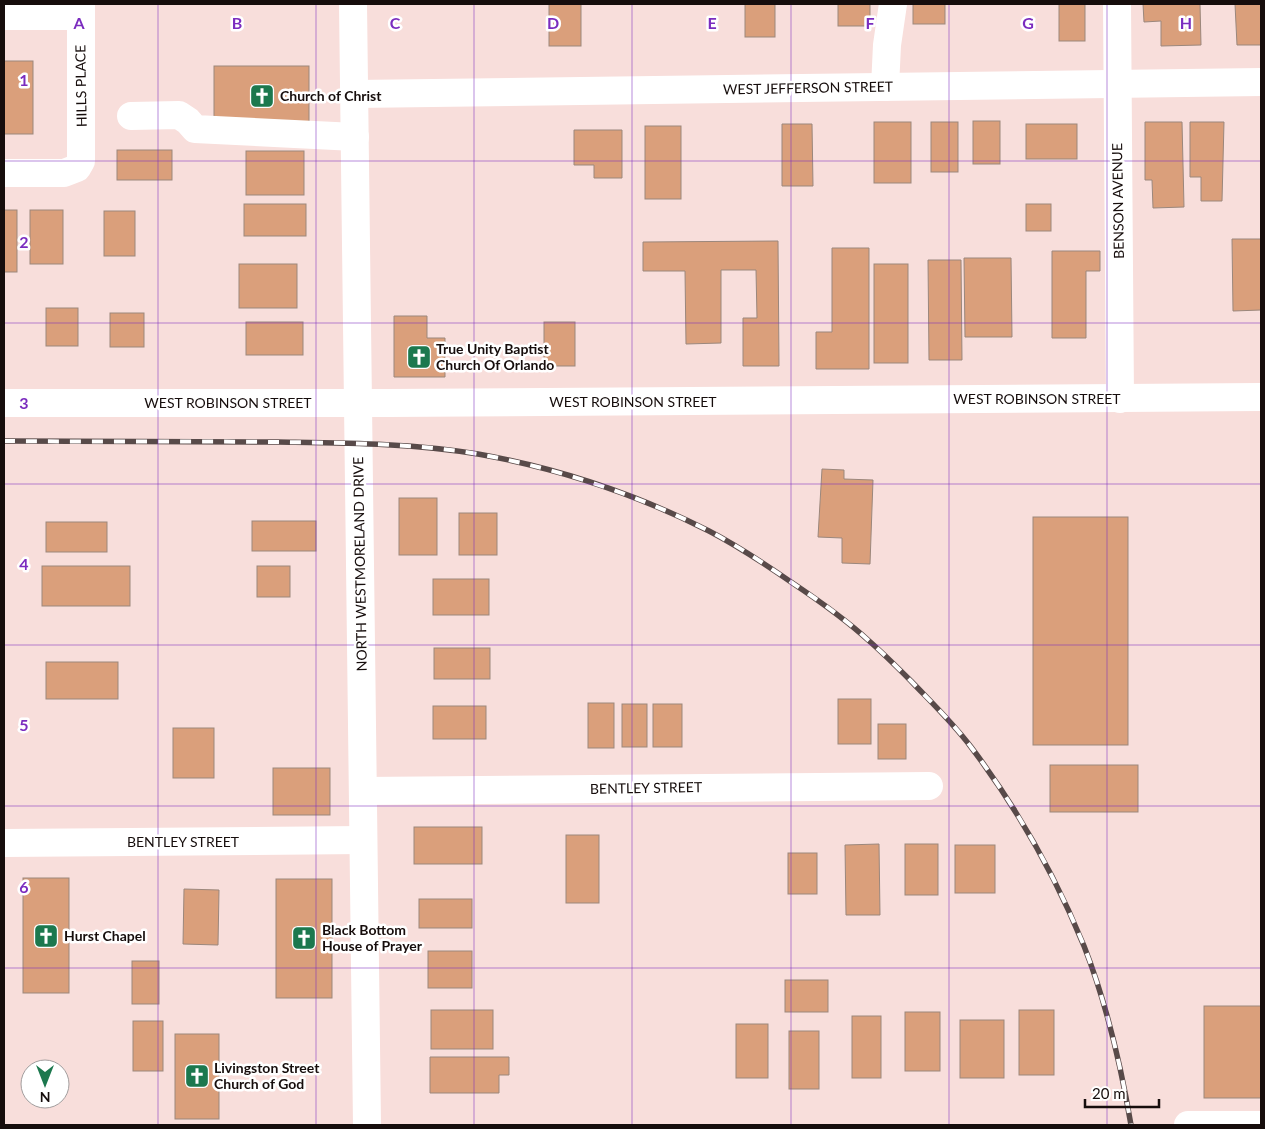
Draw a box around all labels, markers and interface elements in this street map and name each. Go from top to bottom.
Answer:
text: A [72,13,85,32]
text: B [232,13,242,32]
text: C [390,13,401,32]
text: D [547,13,559,32]
text: E [707,13,717,32]
text: F [865,13,875,32]
text: G [1022,13,1034,32]
text: H [1180,13,1192,32]
street label: HILLS PLACE [71,45,90,127]
text: 1 [19,70,29,89]
street label: WEST JEFFERSON STREET [723,78,894,97]
church icon: Church of Christ [249,83,275,109]
place label: Church of Christ [280,87,382,104]
street label: BENSON AVENUE [1108,143,1127,259]
text: 2 [19,232,29,251]
place label: True Unity Baptist Church Of Orlando [436,340,554,373]
church icon: True Unity Baptist Church Of Orlando [406,344,432,370]
street label: WEST ROBINSON STREET [953,390,1121,407]
text: 3 [19,393,29,412]
street label: WEST ROBINSON STREET [549,393,717,410]
street label: WEST ROBINSON STREET [144,394,312,411]
street label: NORTH WESTMORELAND DRIVE [349,457,370,671]
text: 4 [19,554,29,573]
text: 5 [19,715,29,734]
street label: BENTLEY STREET [590,778,703,797]
street label: BENTLEY STREET [127,833,240,850]
text: 6 [19,877,29,896]
place label: Black Bottom House of Prayer [322,921,423,954]
church icon: Hurst Chapel [33,923,59,949]
church icon: Black Bottom House of Prayer [291,925,317,951]
place label: Hurst Chapel [64,927,146,944]
north arrow [20,1059,70,1109]
place label: Livingston Street Church of God [214,1059,320,1092]
church icon: Livingston Street Church of God [184,1063,210,1089]
scale bar [1085,1076,1159,1108]
text: 20 m [1092,1084,1126,1102]
text: N [40,1089,50,1106]

